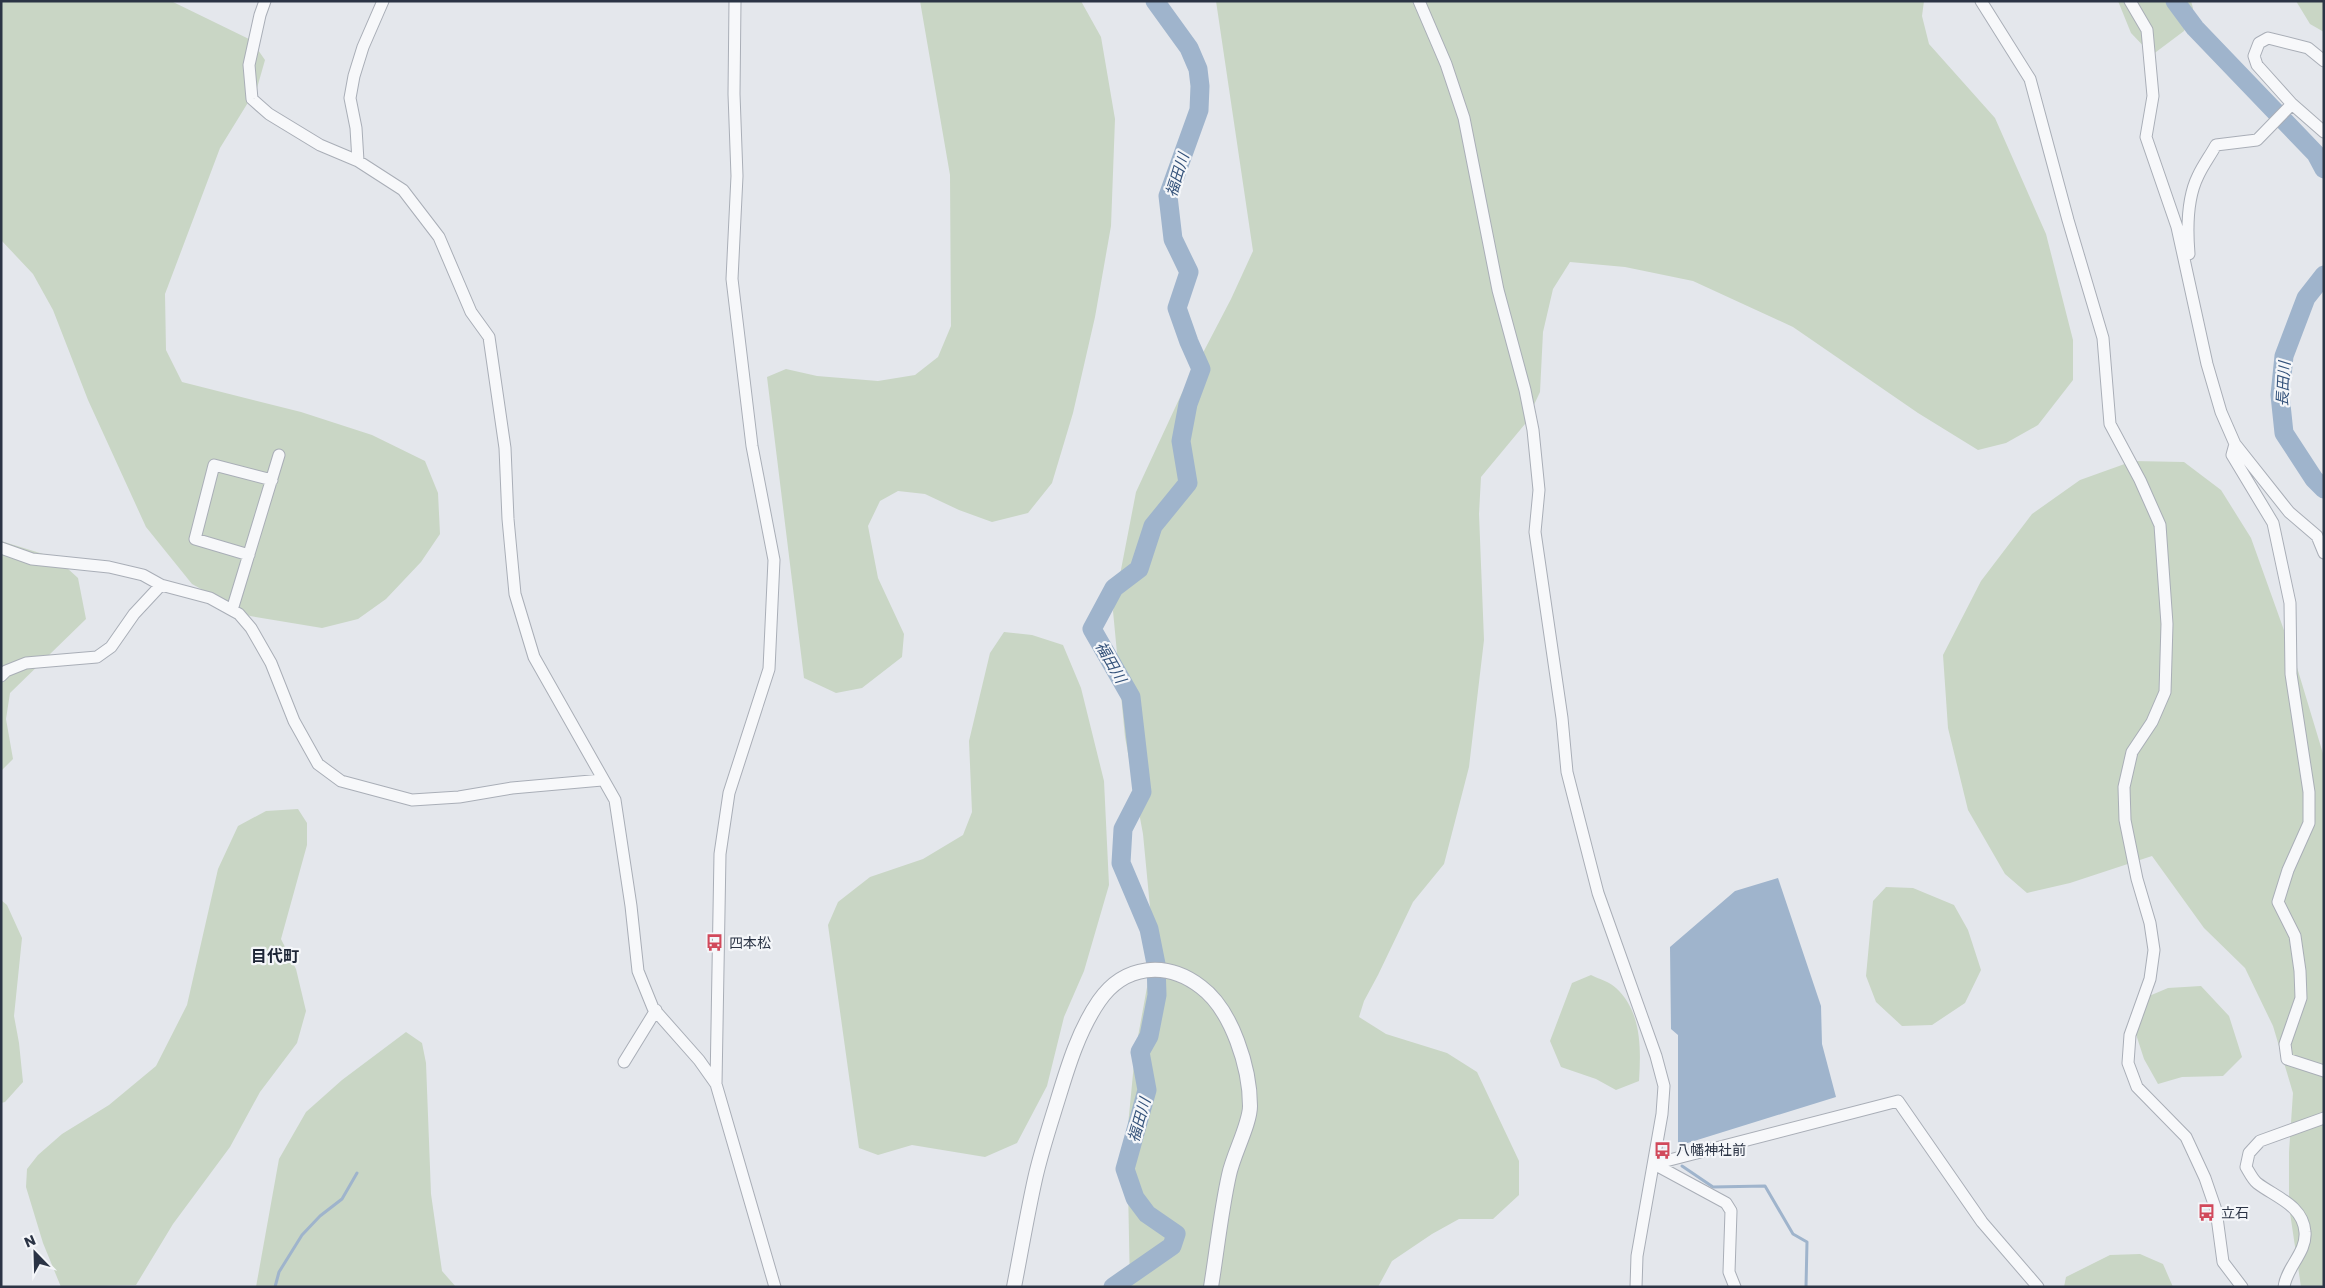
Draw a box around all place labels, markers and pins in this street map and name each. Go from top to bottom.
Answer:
bus stop icon: 四本松 [705,933,725,953]
place label: 四本松 [729,933,771,953]
bus stop icon: 八幡神社前 [1652,1140,1672,1160]
place label: 八幡神社前 [1676,1140,1746,1160]
bus stop icon: 立石 [2197,1203,2217,1223]
place label: 立石 [2221,1203,2249,1223]

